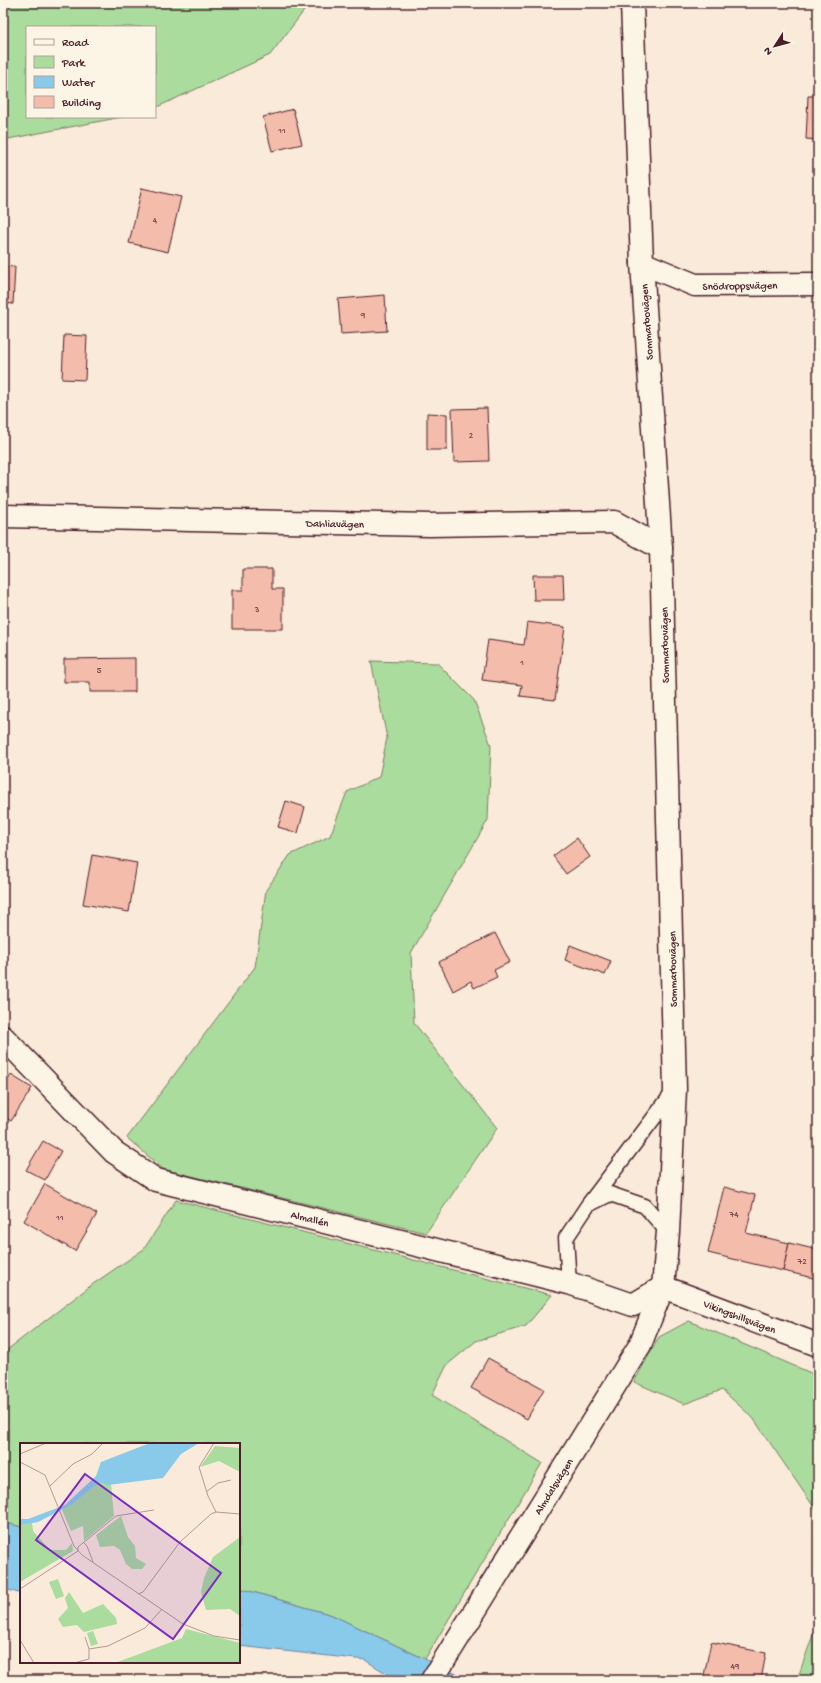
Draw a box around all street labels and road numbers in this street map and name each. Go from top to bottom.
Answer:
street label: Snödroppsvägen [702,280,778,294]
street label: Sommarbovägen [639,283,657,360]
street label: Dahliavägen [305,518,365,532]
street label: Sommarbovägen [659,606,673,683]
street label: Sommarbovägen [667,930,681,1007]
street label: Almallén [289,1209,330,1231]
street label: Vikingshillsvägen [700,1298,778,1337]
street label: Almdalsvägen [533,1456,577,1517]

